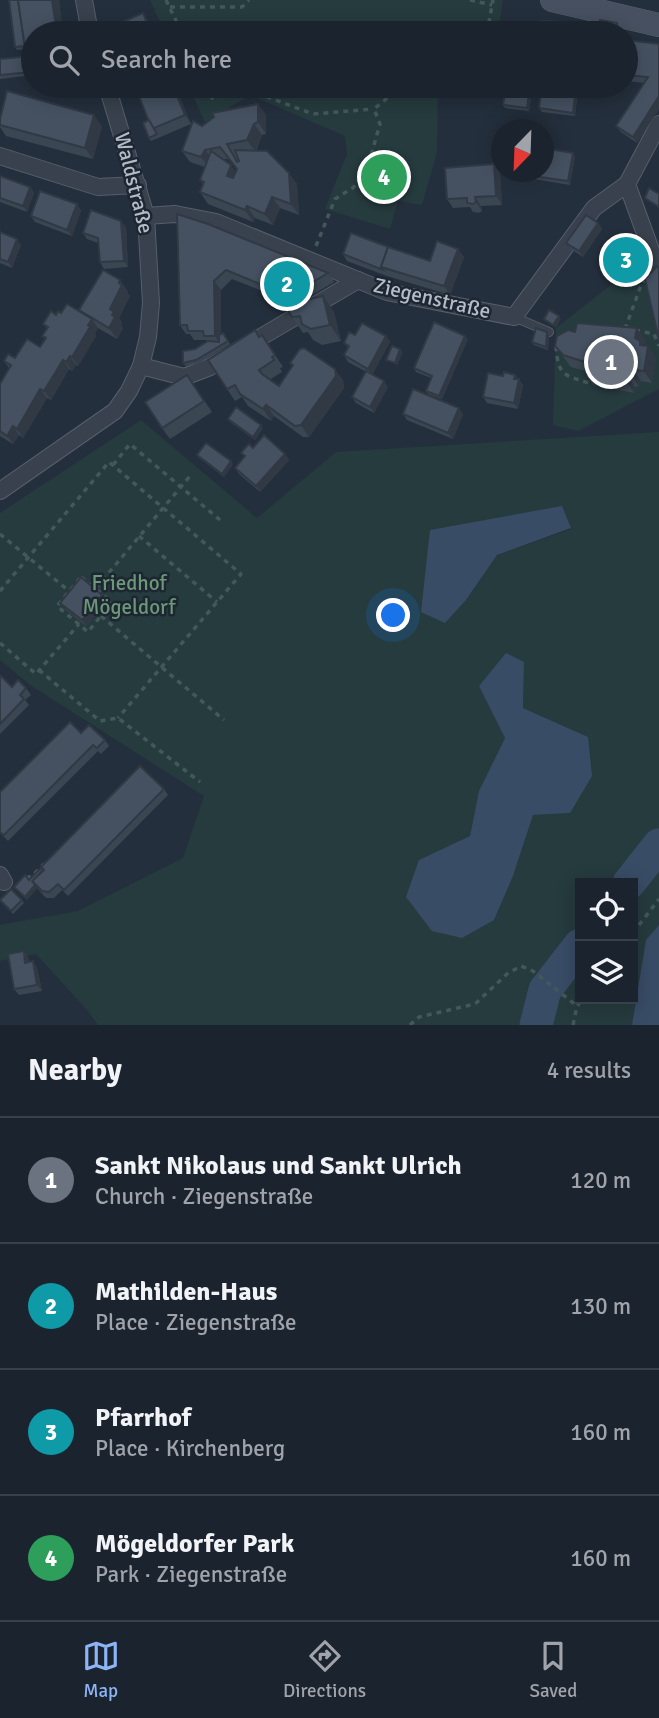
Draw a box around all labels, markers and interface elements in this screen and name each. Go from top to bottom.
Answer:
search box [21,21,638,98]
icon: search [45,41,83,79]
text: Search here [101,44,232,76]
north arrow [491,119,554,182]
street label: Waldstraße [109,130,159,236]
pin: 4 [361,151,407,203]
pin: 3 [603,234,649,286]
pin: 2 [264,258,310,310]
street label: Ziegenstraße [371,272,493,324]
pin: 1 [588,336,634,388]
park label: Friedhof Mögeldorf [83,570,176,620]
your location [376,598,410,632]
map controls [575,878,638,1004]
button: locate [575,878,638,941]
button: layers [575,941,638,1004]
text: Nearby [28,1052,122,1089]
text: 4 results [547,1056,631,1085]
text: Sankt Nikolaus und Sankt Ulrich [95,1150,462,1182]
text: 1 [45,1166,57,1195]
text: 120 m [570,1166,631,1195]
text: Church · Ziegenstraße [95,1182,313,1211]
text: Mathilden-Haus [95,1276,277,1308]
text: 2 [45,1292,57,1321]
text: 130 m [570,1292,631,1321]
text: Place · Ziegenstraße [95,1308,297,1337]
text: Pfarrhof [95,1402,191,1434]
text: 3 [45,1418,57,1447]
text: 160 m [570,1418,631,1447]
text: Place · Kirchenberg [95,1434,285,1463]
text: Mögeldorfer Park [95,1528,294,1560]
text: 4 [45,1544,57,1573]
text: 160 m [570,1544,631,1573]
text: Park · Ziegenstraße [95,1560,287,1589]
tab: Map [82,1637,120,1703]
tab: Directions [283,1637,366,1703]
tab: Saved [529,1637,577,1703]

